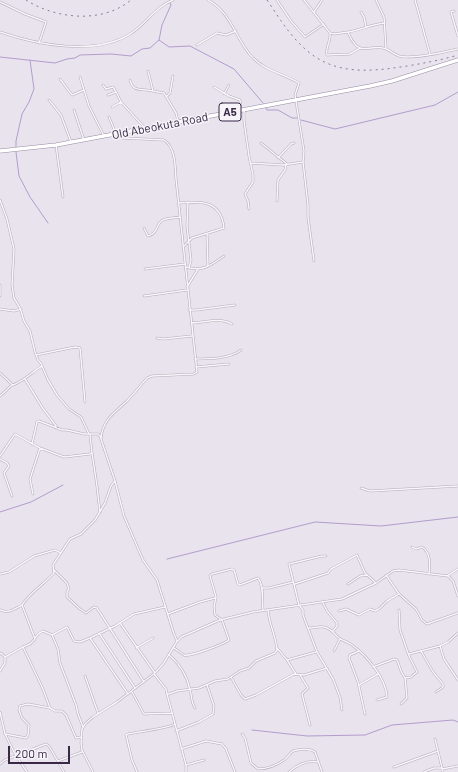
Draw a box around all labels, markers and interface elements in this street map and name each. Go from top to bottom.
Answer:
road number: A5 [219,103,241,121]
street label: Old Abeokuta Road [111,110,209,142]
scale bar [10,738,72,764]
text: 200 m [15,746,47,760]

